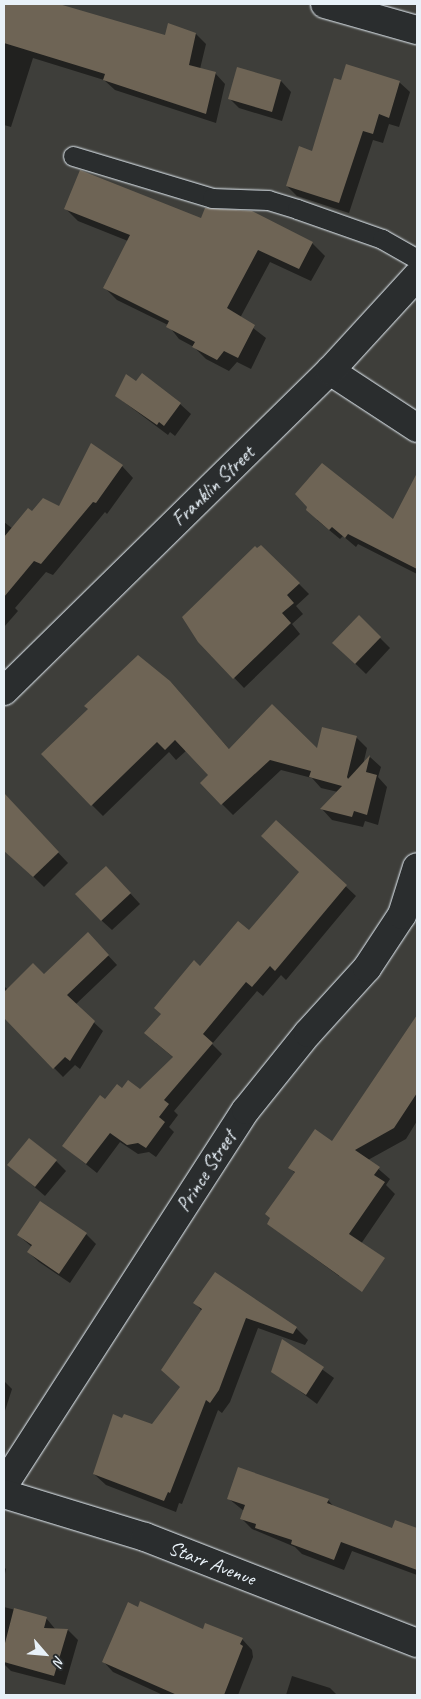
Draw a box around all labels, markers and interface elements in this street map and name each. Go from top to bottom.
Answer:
street label: Franklin Street [167,441,259,531]
street label: Prince Street [171,1126,241,1216]
street label: Starr Avenue [165,1536,259,1590]
north arrow [20,1629,70,1679]
text: N [49,1653,68,1669]

